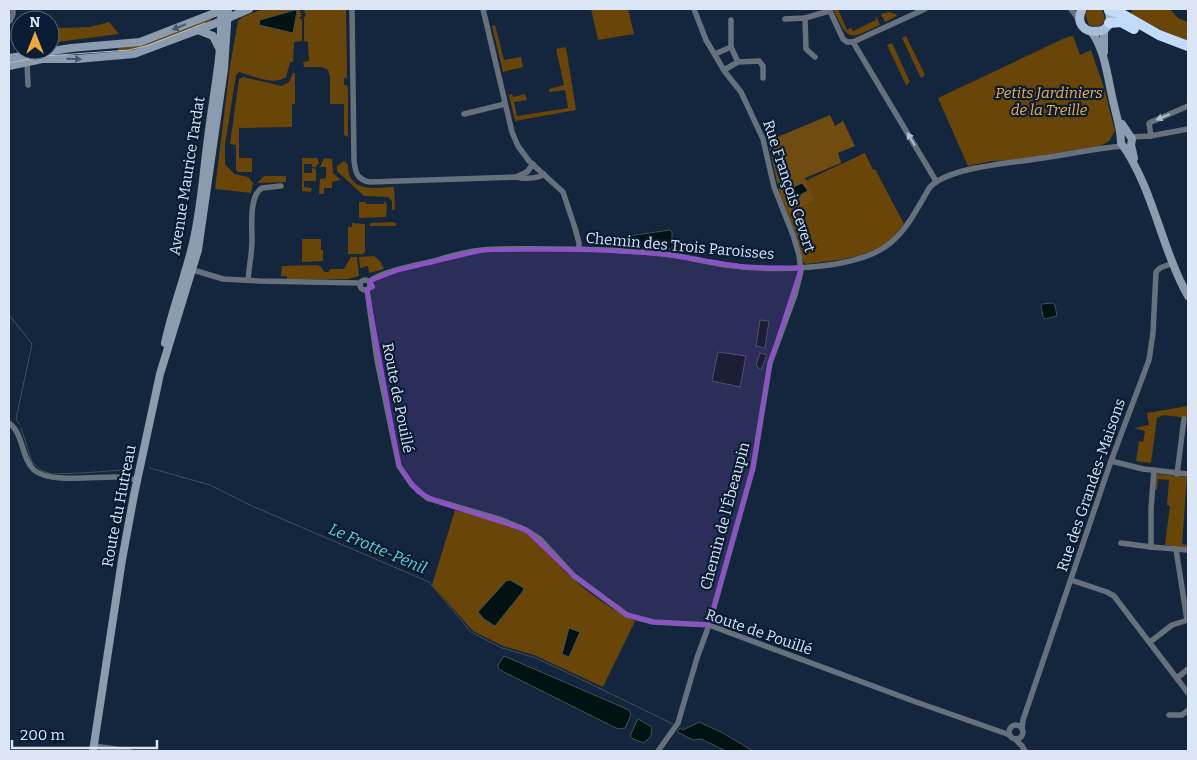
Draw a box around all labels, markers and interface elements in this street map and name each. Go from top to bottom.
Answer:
north arrow [10,10,60,60]
text: N [30,14,41,31]
one-way arrow [171,23,186,31]
one-way arrow [67,55,83,63]
park label: Petits Jardiniers de la Treille [995,84,1103,119]
street label: Avenue Maurice Tardat [166,95,209,257]
one-way arrow [1156,114,1170,122]
street label: Rue François Cevert [759,118,819,255]
one-way arrow [907,133,916,146]
street label: Chemin des Trois Paroisses [585,229,775,263]
street label: Route de Pouillé [378,341,418,455]
street label: Rue des Grandes-Maisons [1053,396,1129,574]
street label: Chemin de l'Ébeaupin [697,440,754,592]
street label: Route du Hutreau [98,444,140,568]
water label: Le Frotte-Pénil [326,519,430,578]
street label: Route de Pouillé [703,605,815,659]
scale bar [12,718,158,750]
text: 200 m [20,726,65,744]

